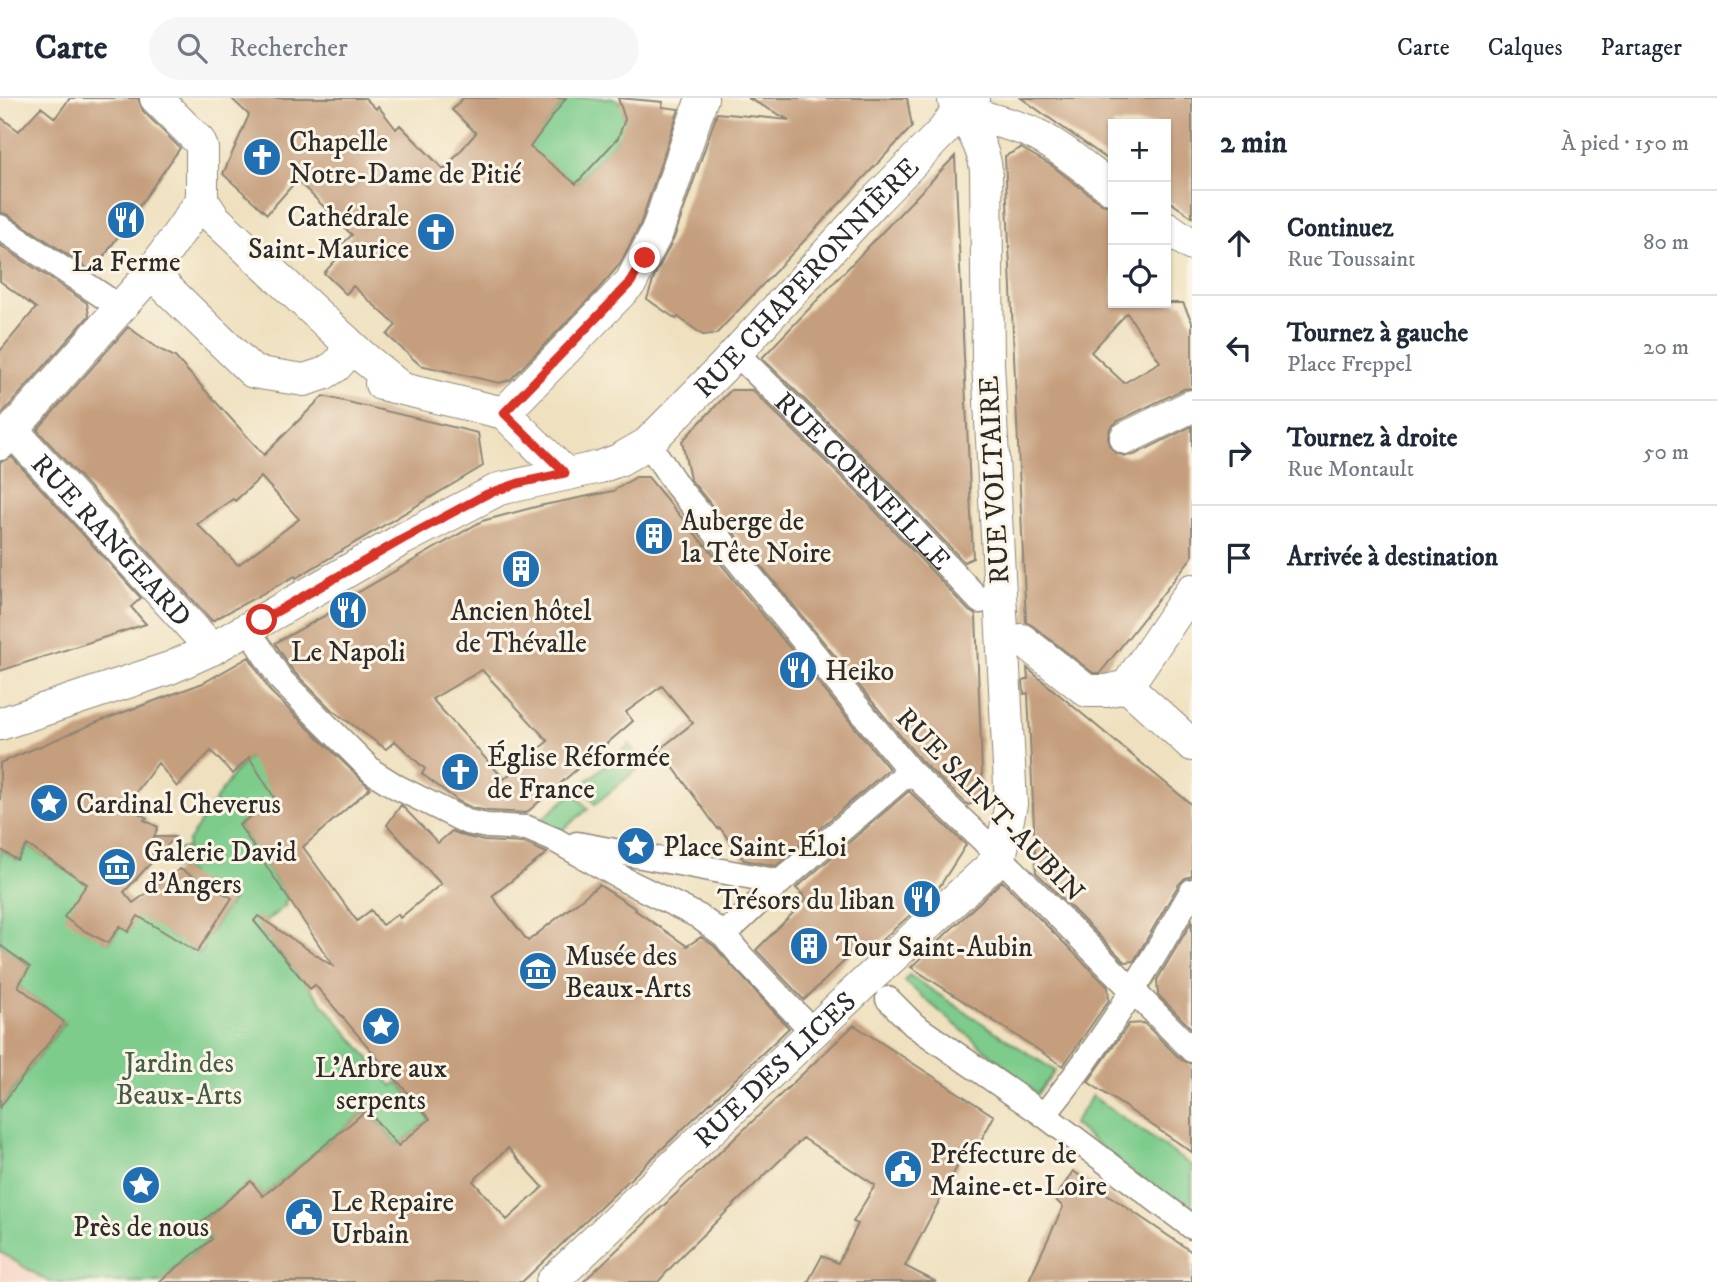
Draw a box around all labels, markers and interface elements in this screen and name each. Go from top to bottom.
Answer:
search box [149,17,639,80]
text: Carte [35,28,107,69]
icon: search [173,29,211,67]
text: Rechercher [229,32,348,65]
text: Carte [1397,33,1450,63]
text: Calques [1488,33,1563,63]
text: Partager [1601,33,1682,63]
map controls [1108,119,1171,308]
button: + [1108,119,1171,182]
place label: Chapelle Notre-Dame de Pitié [289,125,522,192]
text: 2 min [1220,125,1287,162]
text: À pied · 150 m [1561,129,1689,158]
church icon: Chapelle Notre-Dame de Pitié [241,136,283,178]
street label: RUE CHAPERONNIÈRE [687,150,927,406]
button: − [1108,182,1171,245]
restaurant icon: La Ferme [105,199,147,241]
place label: Cathédrale Saint-Maurice [248,200,409,267]
church icon: Cathédrale Saint-Maurice [415,211,457,253]
text: Continuez [1287,212,1393,245]
icon: ahead [1220,224,1258,262]
text: 80 m [1643,228,1689,257]
route end [629,242,660,273]
place label: La Ferme [71,245,181,280]
button: locate [1108,245,1171,308]
text: Rue Toussaint [1287,245,1415,274]
text: Tournez à gauche [1287,317,1468,350]
icon: left [1220,329,1258,367]
text: 20 m [1643,333,1689,362]
text: Place Freppel [1287,350,1412,379]
street label: RUE VOLTAIRE [972,375,1017,585]
street label: RUE CORNEILLE [767,385,958,578]
text: Tournez à droite [1287,422,1458,455]
icon: right [1220,434,1258,472]
text: 50 m [1643,438,1689,467]
street label: RUE RANGEARD [23,447,199,634]
text: Rue Montault [1287,455,1414,484]
place label: Auberge de la Tête Noire [681,504,831,571]
building icon: Auberge de la Tête Noire [633,515,675,557]
icon: arrive [1220,539,1258,577]
text: Arrivée à destination [1287,541,1498,574]
building icon: Ancien hôtel de Thévalle [500,548,542,590]
restaurant icon: Le Napoli [327,589,369,631]
place label: Ancien hôtel de Thévalle [450,594,592,661]
route start [246,604,277,635]
place label: Le Napoli [290,635,406,670]
restaurant icon: Heiko [777,649,819,691]
place label: Heiko [825,654,894,689]
street label: RUE SAINT-AUBIN [888,701,1092,909]
place label: Église Réformée de France [487,740,670,807]
church icon: Église Réformée de France [439,751,481,793]
place icon: Cardinal Cheverus [28,782,70,824]
place label: Cardinal Cheverus [76,787,281,822]
place icon: Place Saint-Éloi [615,825,657,867]
place label: Place Saint-Éloi [663,830,847,865]
place label: Galerie David d'Angers [144,835,297,902]
museum icon: Galerie David d'Angers [96,846,138,888]
restaurant icon: Trésors du liban [901,878,943,920]
place label: Trésors du liban [717,883,895,918]
building icon: Tour Saint-Aubin [788,925,830,967]
place label: Tour Saint-Aubin [836,930,1033,965]
place label: Musée des Beaux-Arts [565,939,691,1006]
museum icon: Musée des Beaux-Arts [517,950,559,992]
street label: RUE DES LICES [687,984,864,1156]
place icon: L’Arbre aux serpents [360,1005,402,1047]
park label: Jardin des Beaux-Arts [116,1046,242,1113]
place label: L’Arbre aux serpents [315,1051,448,1118]
place label: Préfecture de Maine-et-Loire [930,1137,1107,1204]
public building icon: Préfecture de Maine-et-Loire [882,1148,924,1190]
place icon: Près de nous [120,1164,162,1206]
place label: Le Repaire Urbain [331,1185,454,1252]
public building icon: Le Repaire Urbain [283,1196,325,1238]
place label: Près de nous [73,1210,209,1245]

